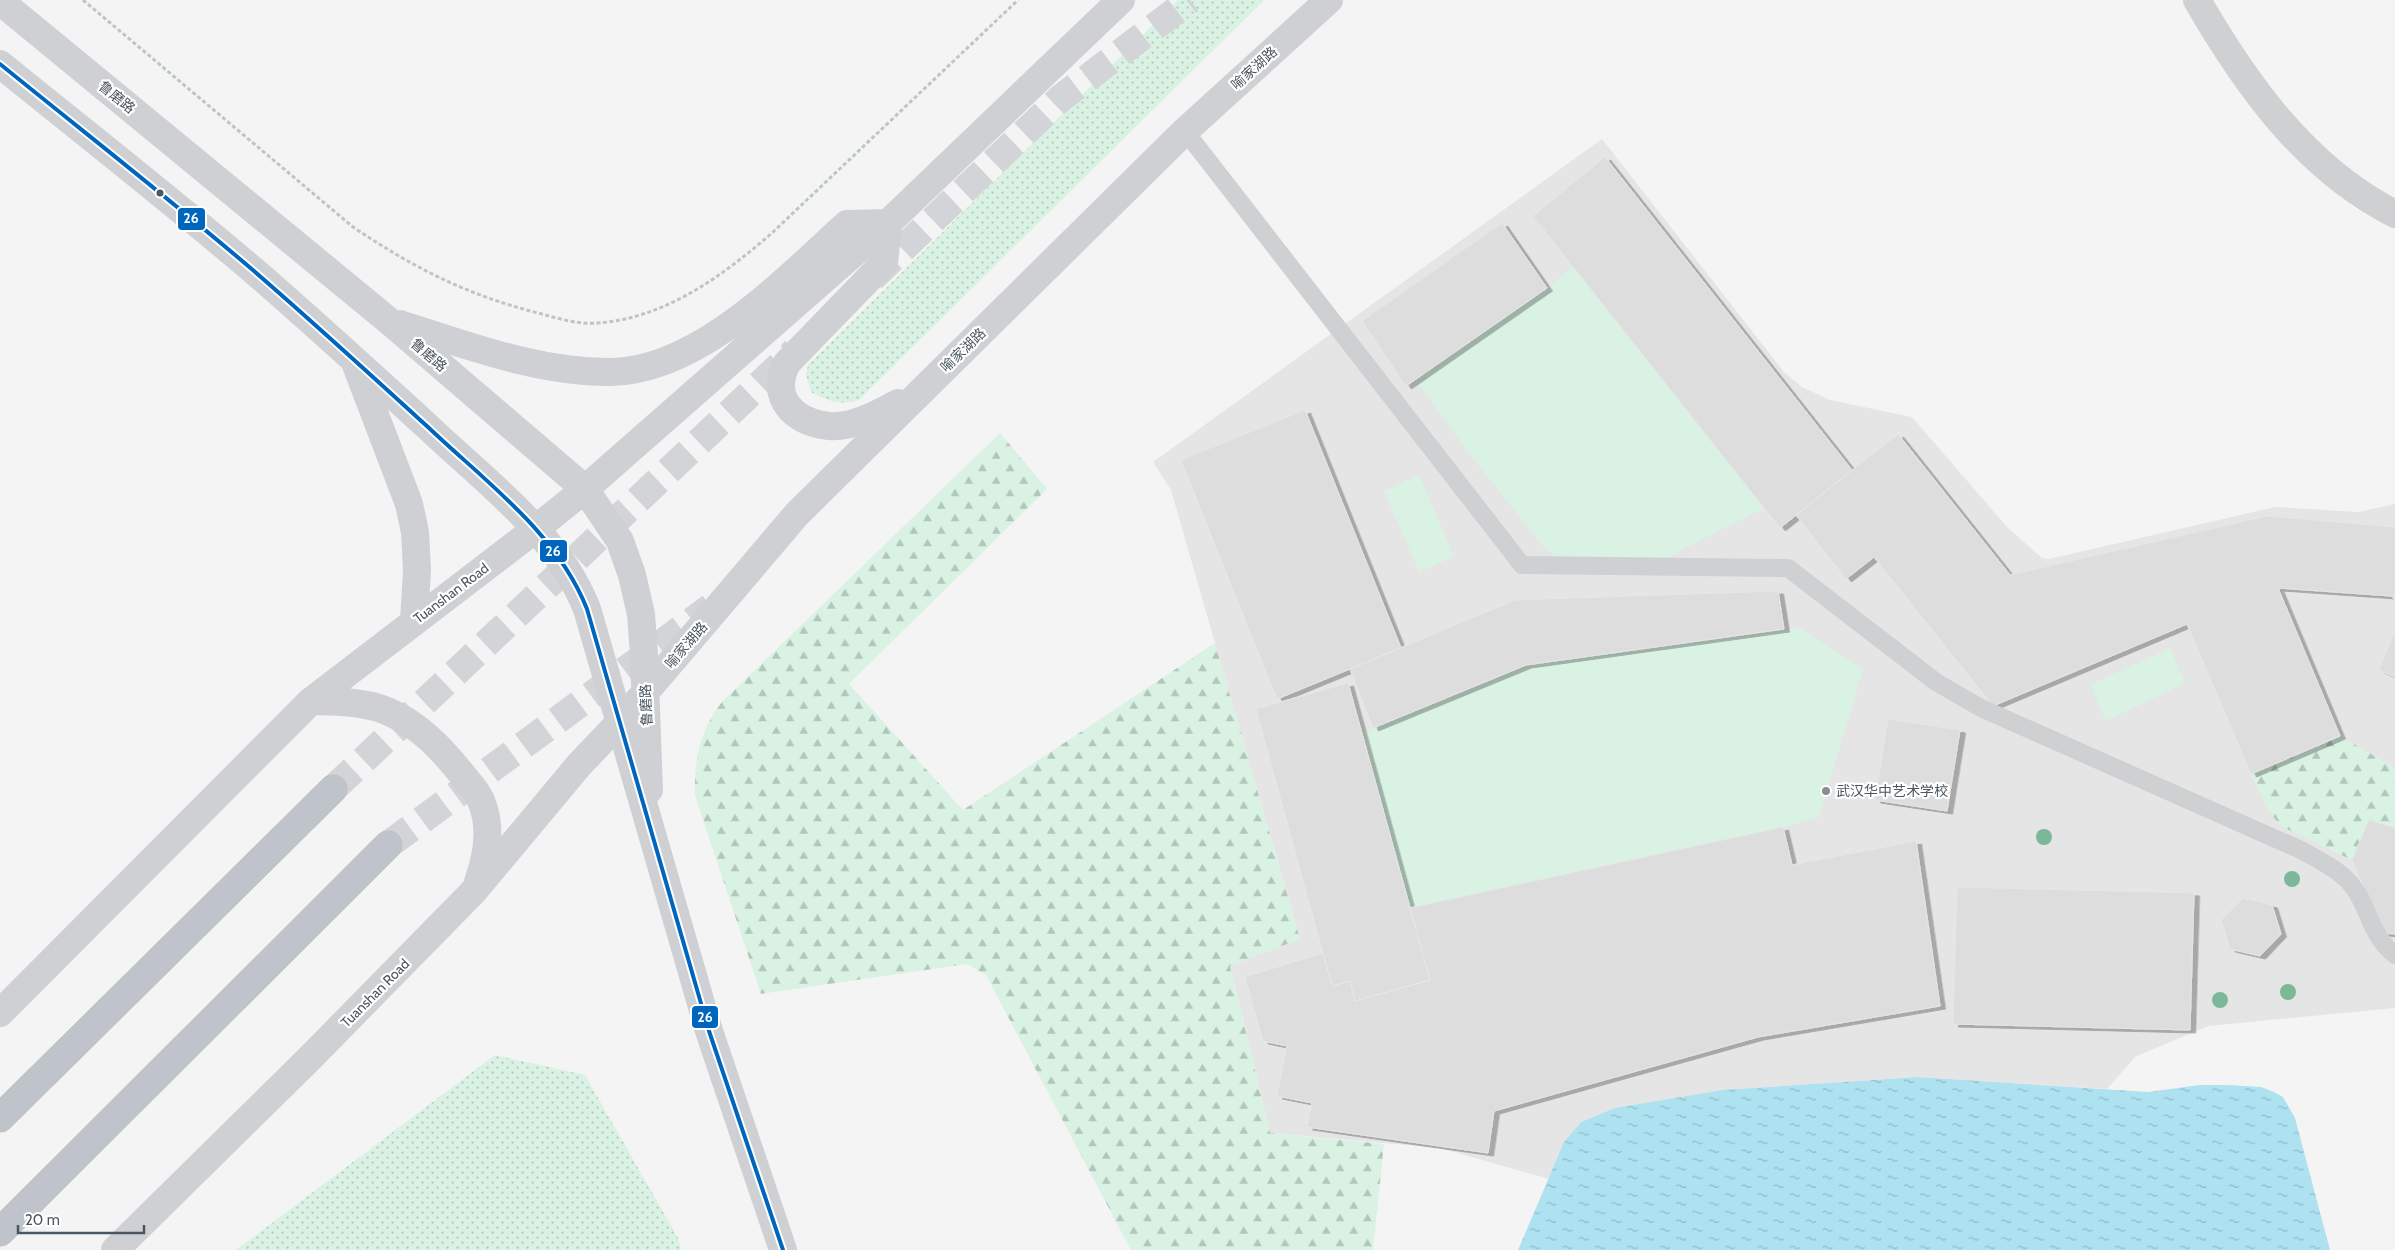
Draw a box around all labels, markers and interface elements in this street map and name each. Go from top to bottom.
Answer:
street label: 喻家湖路 [1227,43,1281,93]
street label: 鲁磨路 [95,77,139,117]
unlabelled marker [155,188,165,198]
line badge: 26 [177,207,206,231]
text: 26 [183,209,199,227]
street label: 喻家湖路 [937,324,989,376]
street label: 鲁磨路 [407,334,451,376]
line badge: 26 [539,539,568,563]
text: 26 [545,542,561,560]
street label: Tuanshan Road [410,559,492,627]
street label: 喻家湖路 [661,618,711,672]
street label: 鲁磨路 [636,684,656,726]
place label: 武汉华中艺术学校 [1836,782,1948,800]
marker: 武汉华中艺术学校 [1820,785,1832,797]
street label: Tuanshan Road [337,955,413,1031]
line badge: 26 [691,1005,719,1029]
text: 26 [697,1008,713,1026]
scale bar [18,1202,144,1234]
text: 20 m [25,1211,60,1229]

